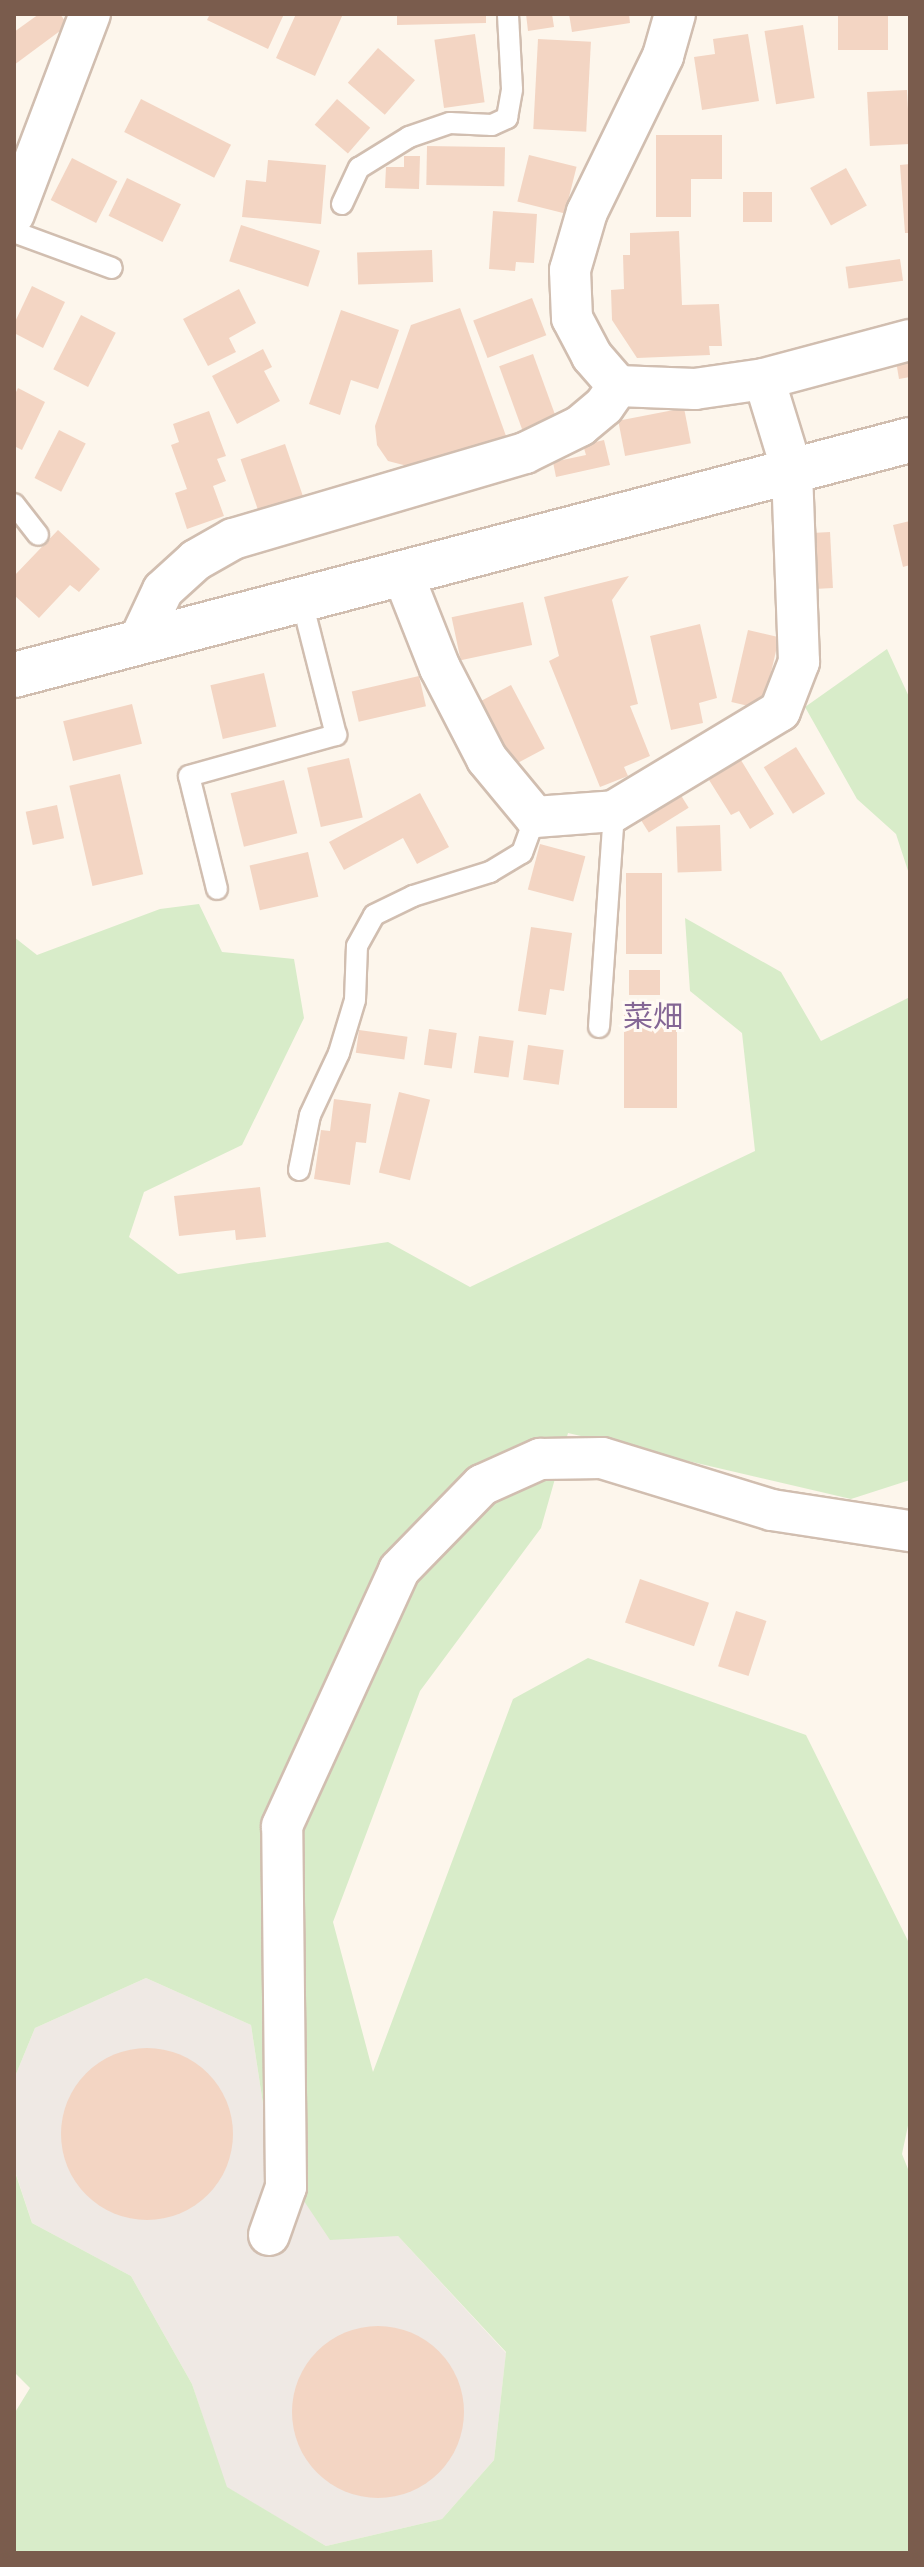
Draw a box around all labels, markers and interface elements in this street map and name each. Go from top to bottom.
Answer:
district label: 菜畑 [623,998,683,1034]

